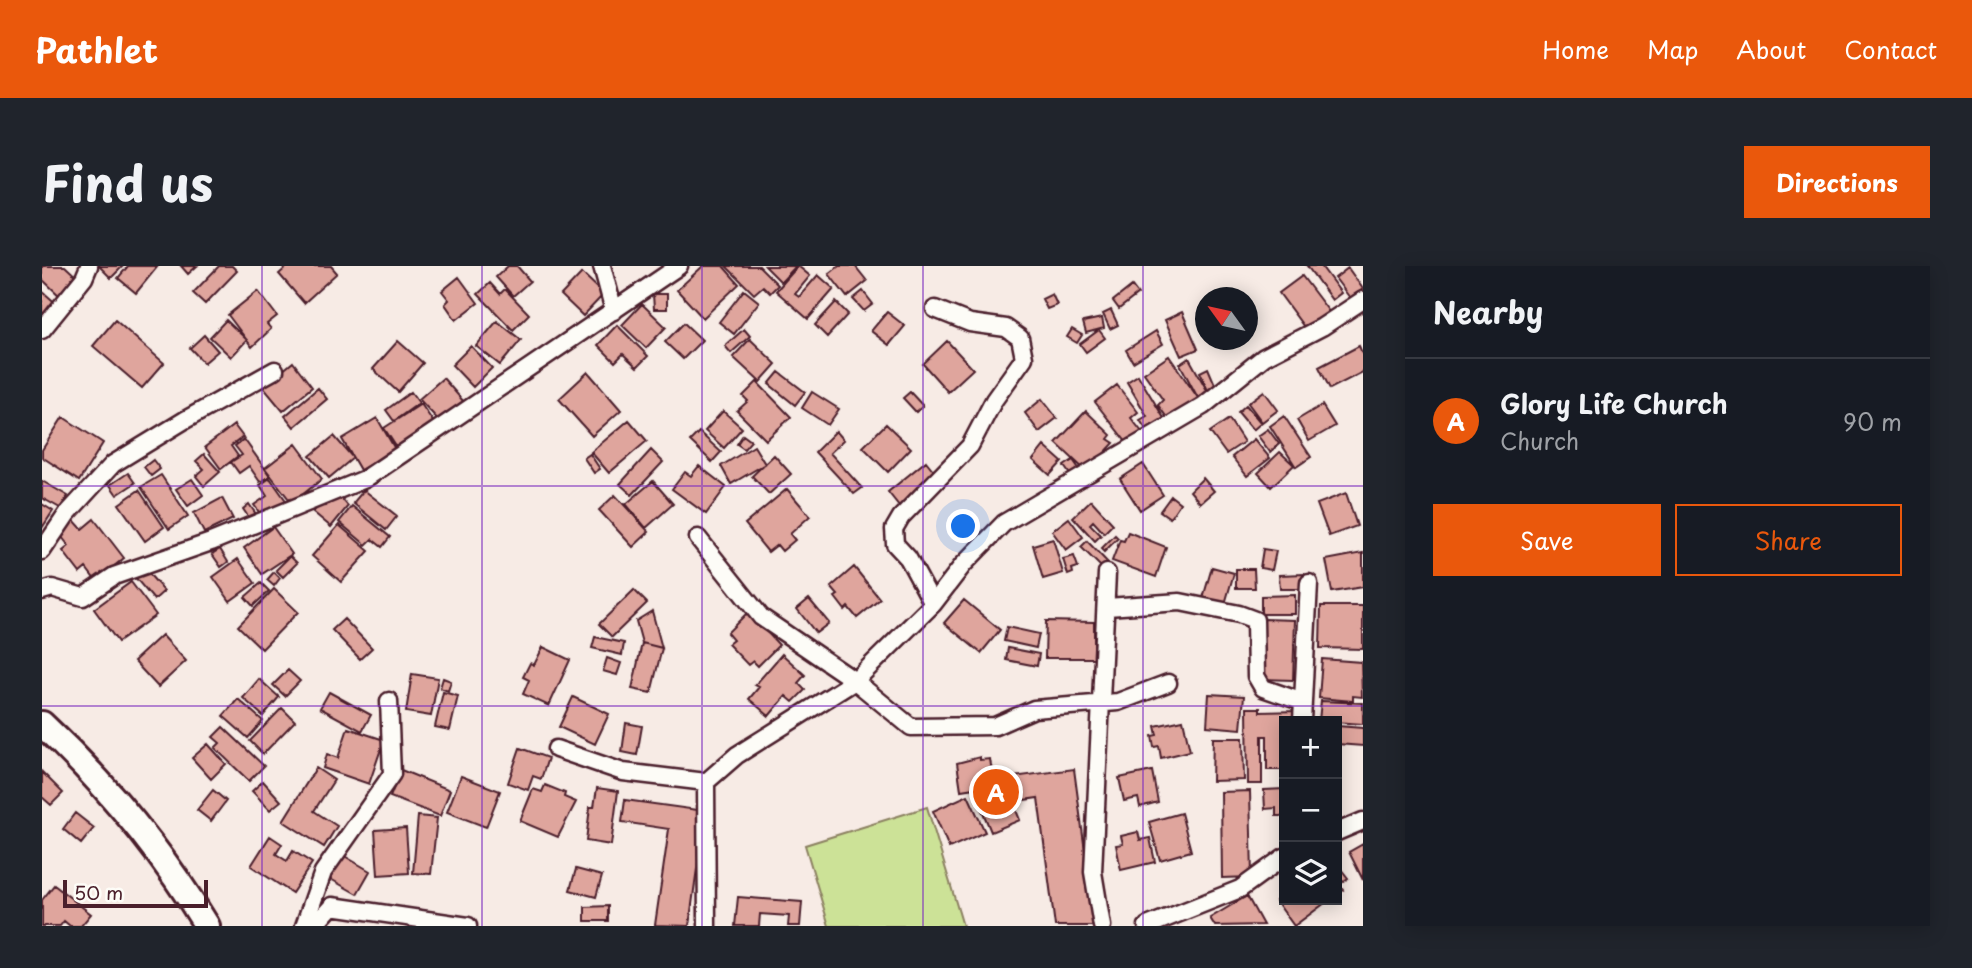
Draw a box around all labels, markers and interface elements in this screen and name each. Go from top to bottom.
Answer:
text: Pathlet [35,24,158,74]
text: Home [1542,31,1609,67]
text: Map [1647,31,1698,67]
text: About [1736,31,1806,67]
text: Contact [1844,31,1937,67]
text: Find us [42,145,213,219]
button: Directions [1744,146,1930,218]
north arrow [1195,287,1258,350]
text: Nearby [1433,289,1543,334]
text: Glory Life Church [1500,384,1728,423]
text: A [1447,404,1465,439]
text: 90 m [1843,404,1902,439]
text: Church [1500,423,1579,458]
button: Save [1433,504,1661,576]
button: Share [1675,504,1902,576]
your location [946,509,980,543]
map controls [1279,716,1342,905]
button: + [1279,716,1342,779]
pin: A [973,766,1019,818]
button: − [1279,779,1342,842]
button: layers [1279,842,1342,905]
scale bar [63,877,208,909]
text: 50 m [74,878,123,906]

